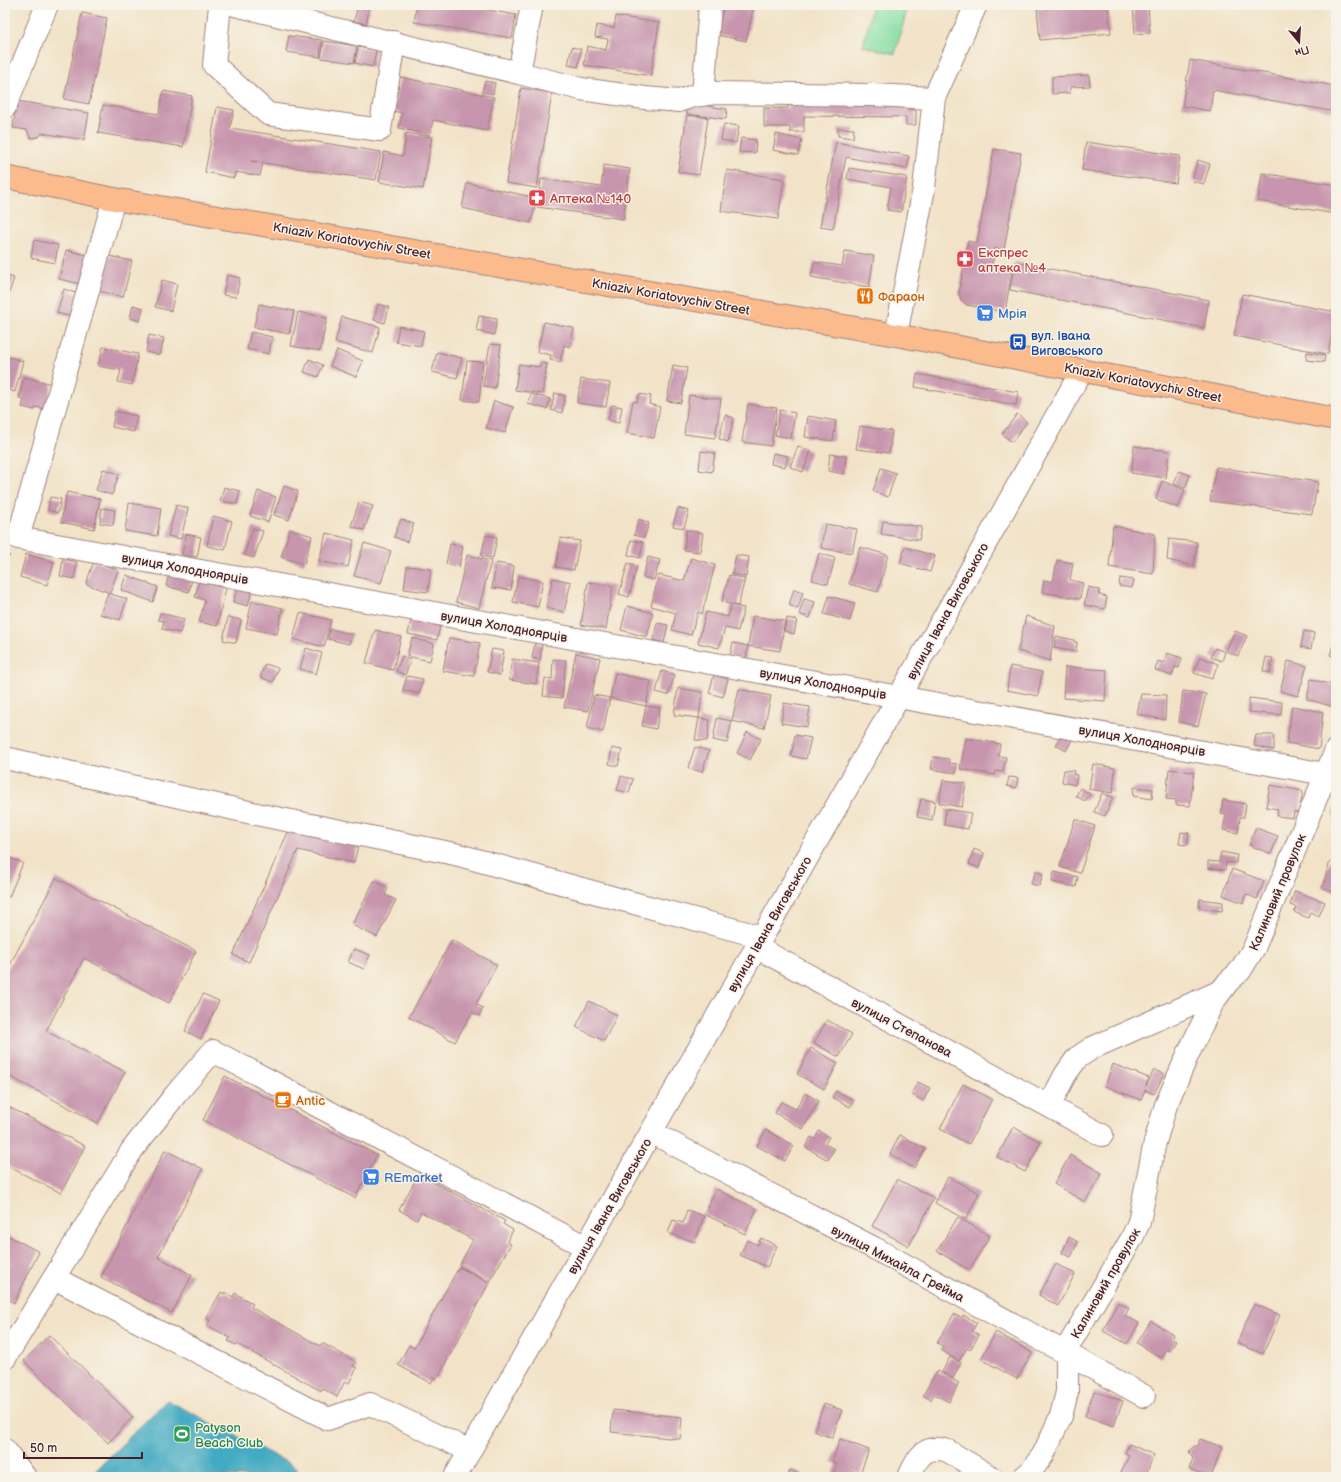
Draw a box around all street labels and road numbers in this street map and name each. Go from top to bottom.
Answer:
street label: Kniaziv Koriatovychiv Street [272,219,432,263]
street label: Kniaziv Koriatovychiv Street [591,275,751,319]
street label: Kniaziv Koriatovychiv Street [1063,360,1223,406]
street label: вулиця Івана Виговського [903,540,992,683]
street label: вулиця Холодноярців [120,550,250,588]
street label: вулиця Холодноярців [439,608,569,646]
street label: вулиця Холодноярців [758,665,888,703]
street label: вулиця Холодноярців [1077,722,1207,760]
street label: Калиновий провулок [1246,831,1310,953]
street label: вулиця Івана Виговського [724,854,815,995]
street label: вулиця Степанова [848,995,955,1061]
street label: вулиця Івана Виговського [564,1136,655,1277]
street label: вулиця Михайла Грейма [828,1222,967,1306]
street label: Калиновий провулок [1068,1225,1144,1342]

